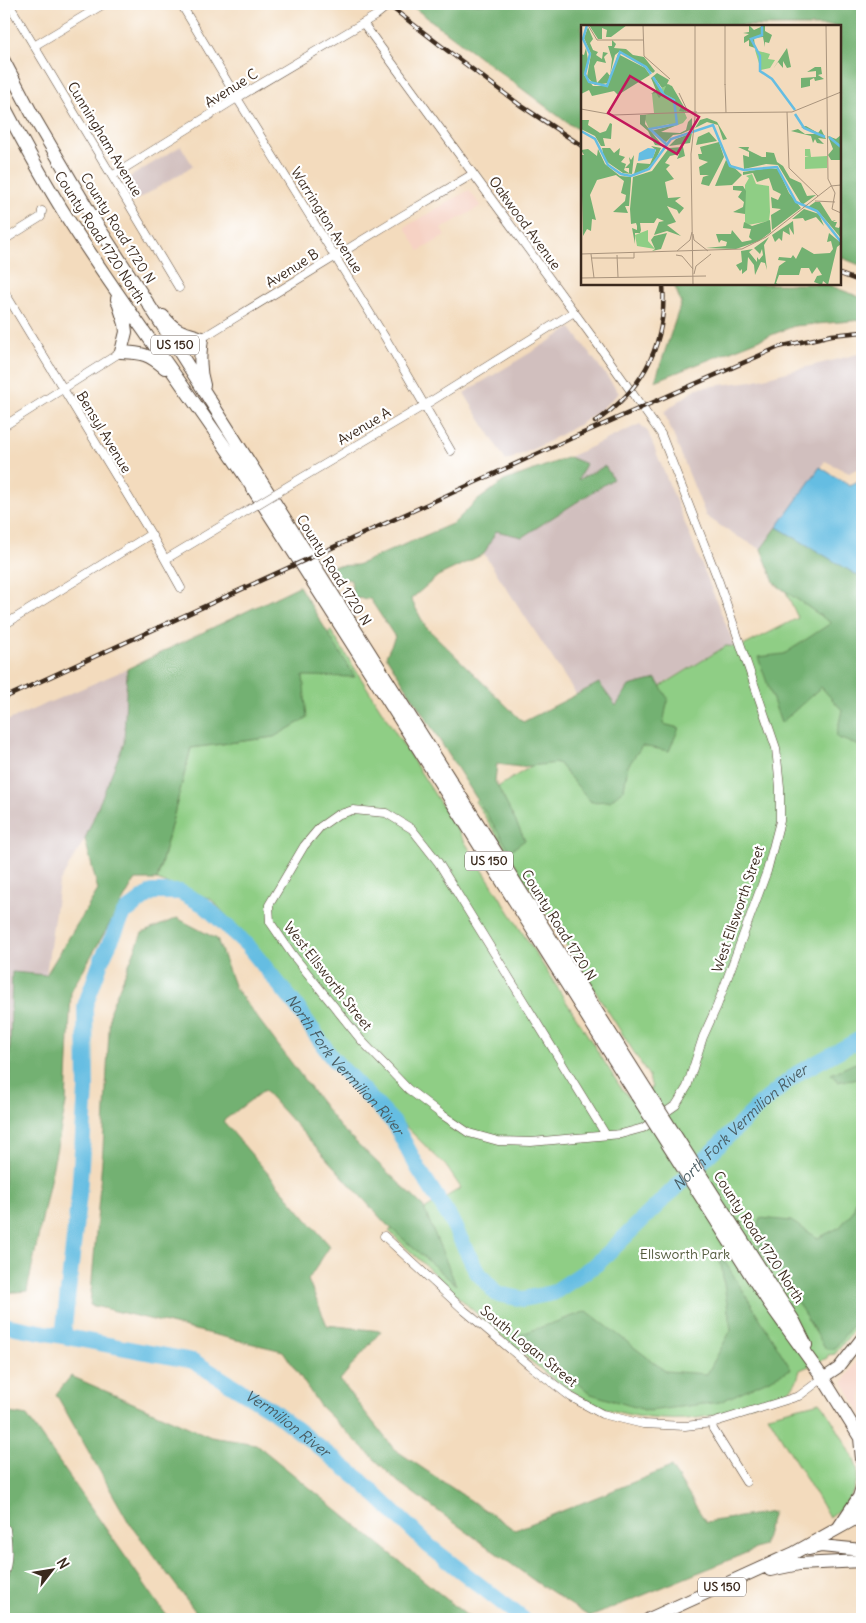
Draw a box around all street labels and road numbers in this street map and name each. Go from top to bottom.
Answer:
street label: Avenue C [201,65,261,111]
street label: Cunningham Avenue [64,78,146,200]
street label: Warrington Avenue [287,164,367,276]
street label: County Road 1720 North [51,168,149,306]
street label: County Road 1720 N [77,169,159,287]
street label: Oakwood Avenue [485,173,565,273]
street label: Avenue B [262,245,322,291]
road number: US 150 [151,336,199,354]
street label: Bensyl Avenue [72,388,136,476]
street label: Avenue A [334,403,394,449]
street label: County Road 1720 N [293,511,375,629]
street label: West Ellsworth Street [708,843,768,975]
road number: US 150 [465,851,513,870]
street label: County Road 1720 N [518,866,600,984]
street label: West Ellsworth Street [280,918,376,1034]
street label: County Road 1720 North [710,1168,808,1306]
street label: South Logan Street [477,1301,581,1391]
road number: US 150 [698,1578,746,1596]

